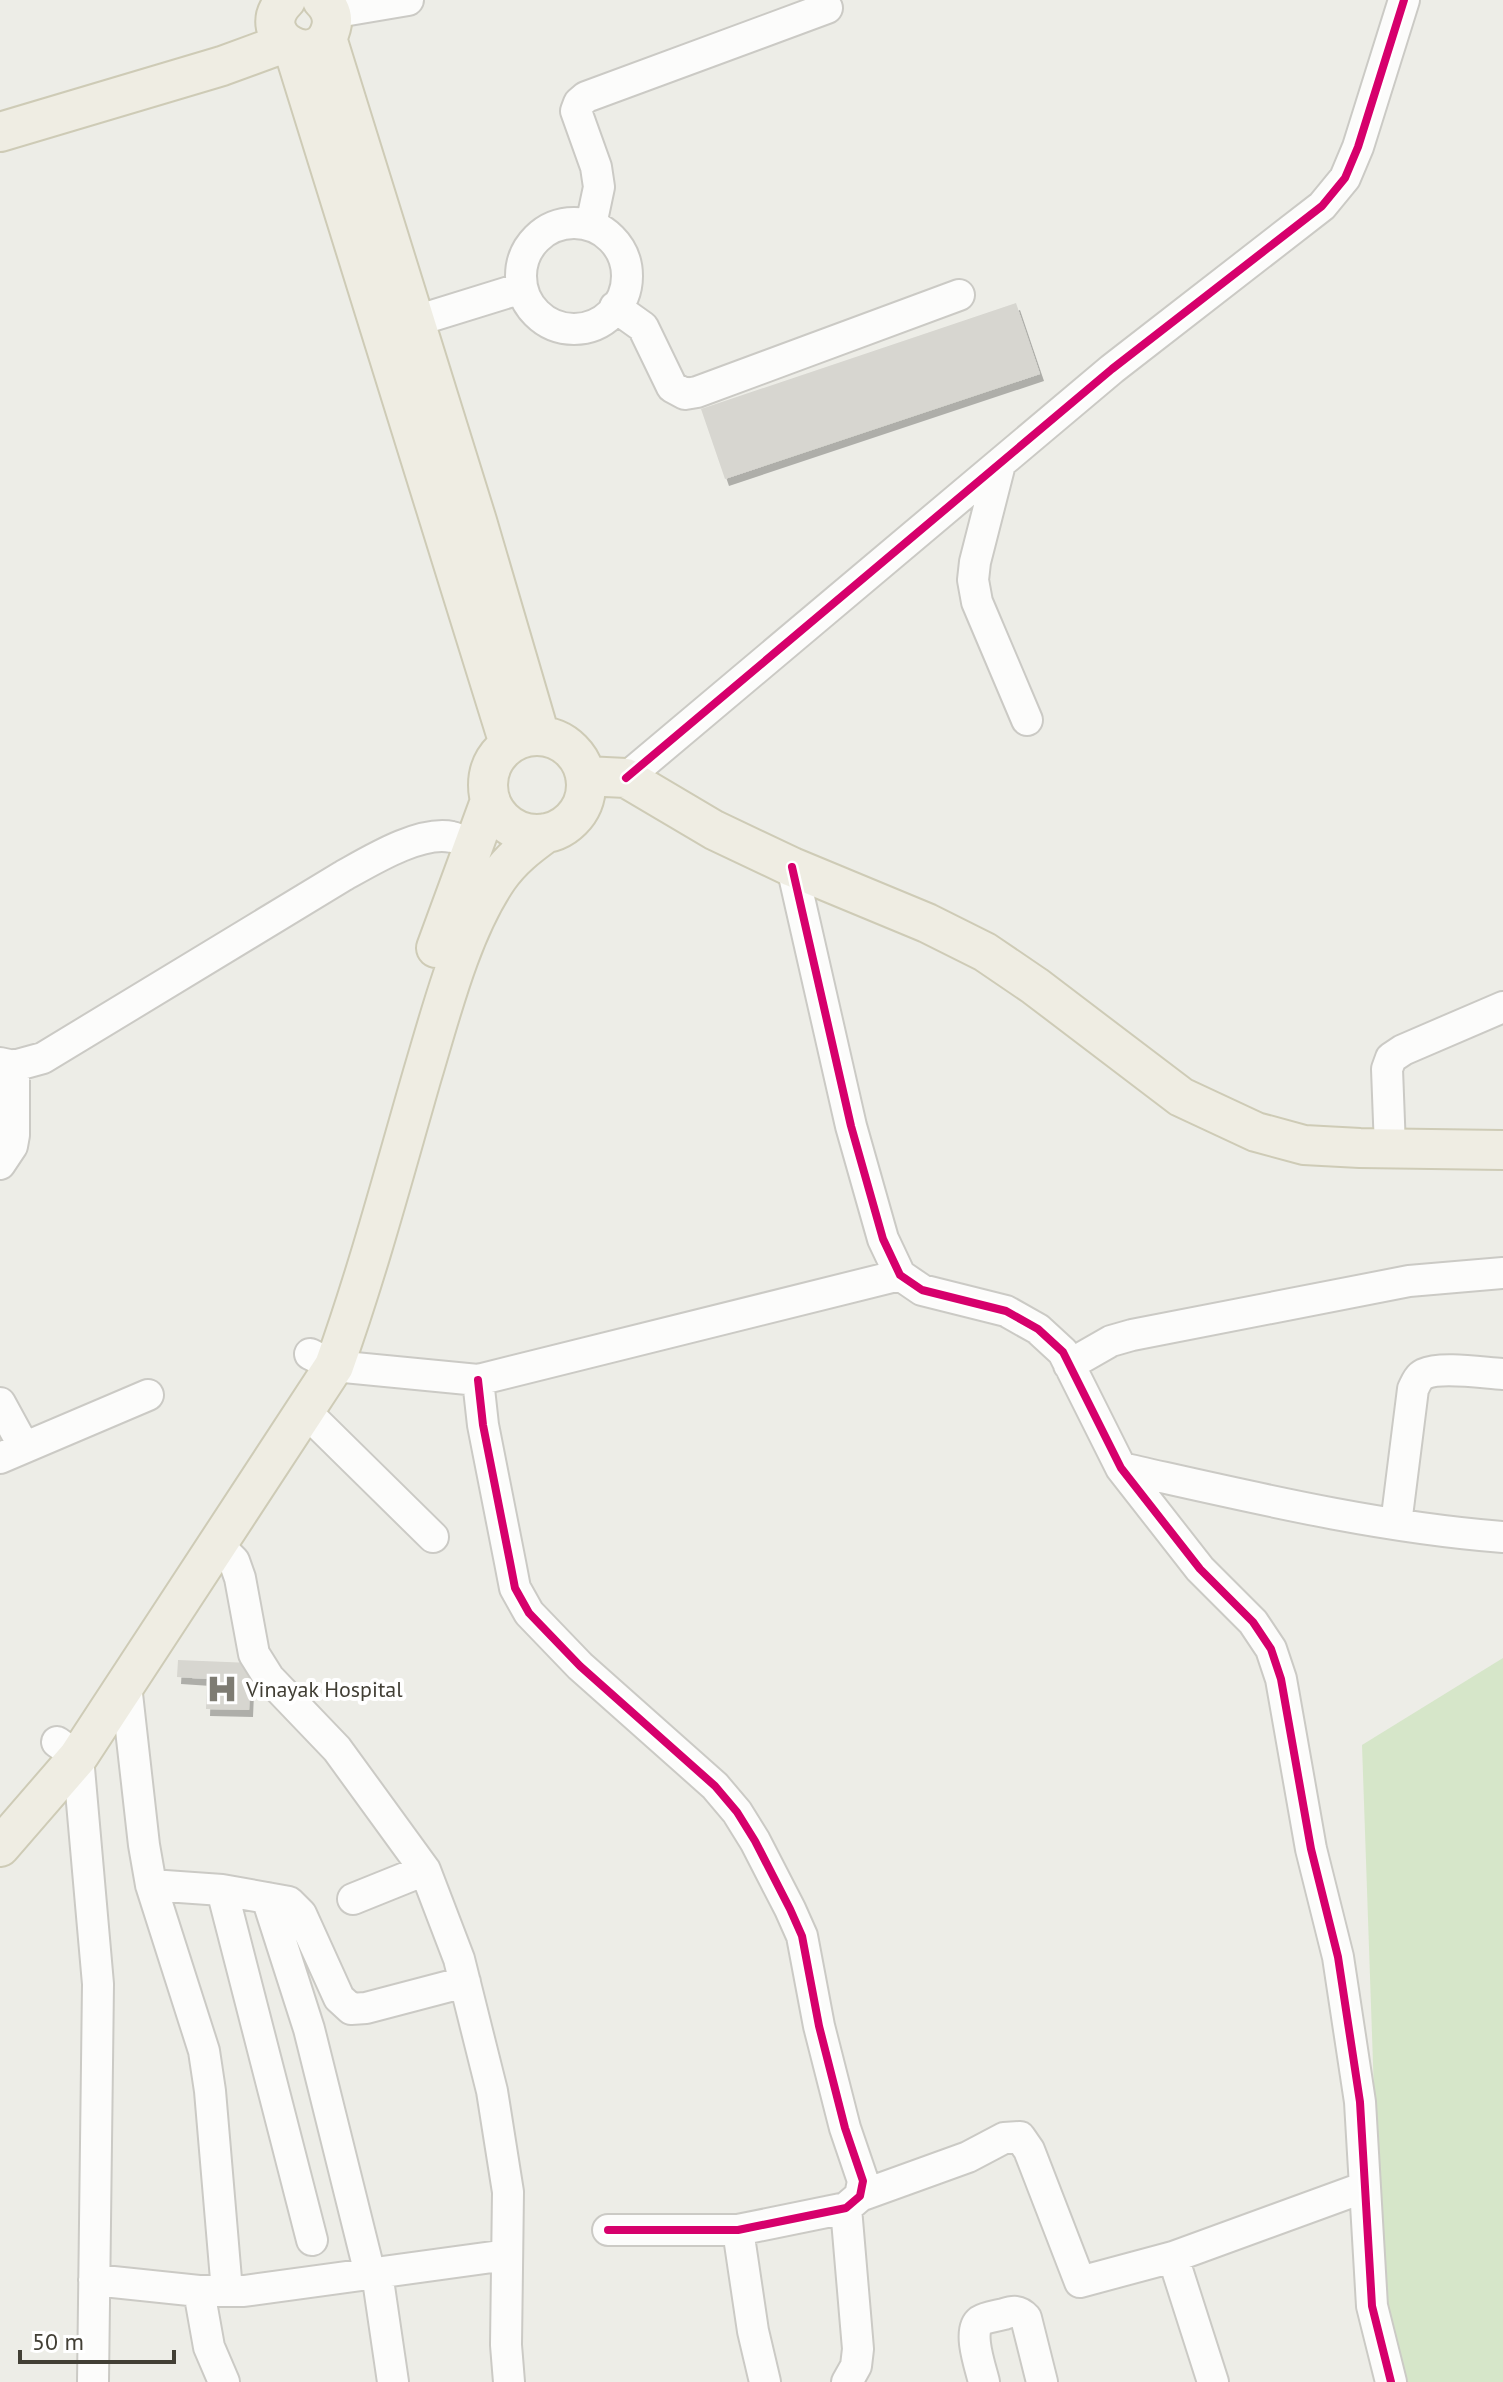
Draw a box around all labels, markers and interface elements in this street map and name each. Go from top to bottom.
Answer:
hospital icon: Vinayak Hospital [205,1672,239,1706]
place label: Vinayak Hospital [245,1675,403,1703]
scale bar [20,2314,174,2364]
text: 50 m [32,2326,84,2357]

